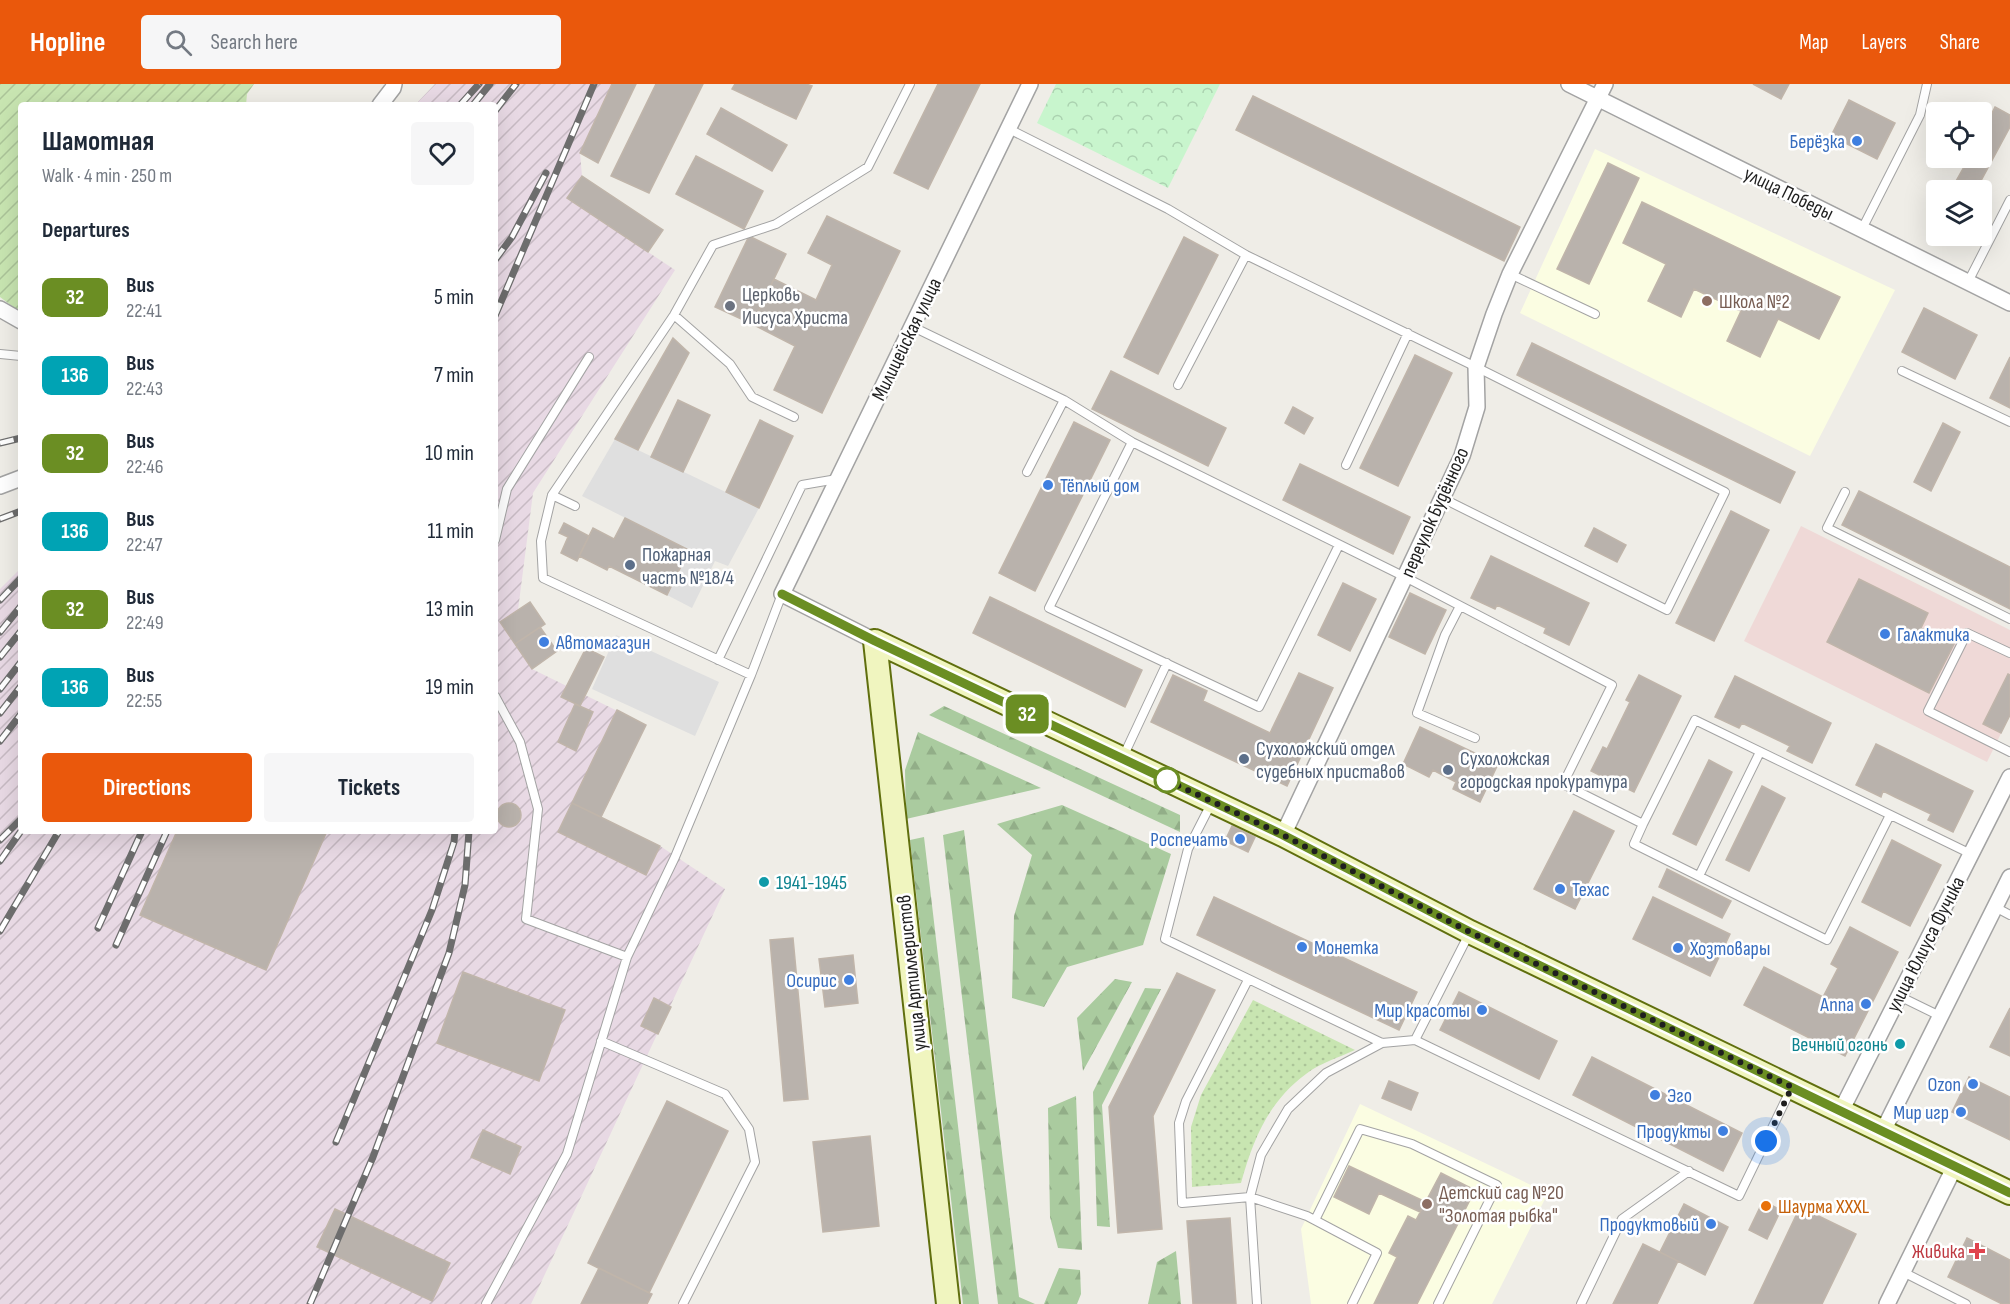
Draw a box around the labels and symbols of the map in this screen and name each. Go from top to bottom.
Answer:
place label: Берёзка [1789,130,1845,154]
marker: Берёзка [1850,134,1864,148]
street label: улица Победы [1740,162,1837,226]
street label: Милицейская улица [867,274,947,405]
place label: Церковь Иисуса Христа [742,283,848,330]
place label: Школа №2 [1719,290,1790,314]
marker: Школа №2 [1700,294,1714,308]
marker: Церковь Иисуса Христа [723,299,737,313]
street label: переулок Будённого [1396,444,1474,581]
place label: Тёплый дом [1060,474,1140,498]
marker: Тёплый дом [1041,478,1055,492]
place label: Пожарная часть №18/4 [642,543,734,590]
marker: Пожарная часть №18/4 [623,558,637,572]
place label: Галактика [1897,623,1970,647]
marker: Галактика [1878,627,1892,641]
place label: Автомагазин [555,631,650,655]
marker: Автомагазин [537,635,551,649]
line badge: 32 [1000,694,1054,734]
place label: Сухоложский отдел судебных приставов [1256,737,1405,784]
place label: Сухоложская городская прокуратура [1460,747,1628,794]
marker: Сухоложский отдел судебных приставов [1237,752,1251,766]
marker: Сухоложская городская прокуратура [1441,763,1455,777]
unlabelled marker [1154,767,1180,793]
place label: Роспечать [1150,828,1228,852]
marker: Роспечать [1233,832,1247,846]
place label: 1941-1945 [776,871,847,895]
street label: улица Юлиуса Фучика [1881,873,1970,1016]
marker: 1941-1945 [757,875,771,889]
place label: Техас [1572,878,1610,902]
marker: Техас [1553,882,1567,896]
street label: улица Артиллеристов [892,894,932,1052]
place label: Монетка [1314,936,1379,960]
place label: Хозтовары [1689,937,1770,961]
marker: Монетка [1295,940,1309,954]
marker: Хозтовары [1671,941,1685,955]
place label: Осирис [786,969,837,993]
marker: Осирис [842,973,856,987]
place label: Anna [1819,993,1854,1017]
marker: Anna [1859,997,1873,1011]
place label: Мир красоты [1374,999,1470,1023]
marker: Мир красоты [1475,1003,1489,1017]
place label: Вечный огонь [1791,1033,1888,1057]
marker: Вечный огонь [1893,1037,1907,1051]
place label: Ozon [1927,1073,1961,1097]
marker: Ozon [1966,1077,1980,1091]
place label: Эго [1667,1084,1692,1108]
marker: Эго [1648,1088,1662,1102]
place label: Мир игр [1893,1101,1949,1125]
marker: Мир игр [1954,1105,1968,1119]
place label: Продукты [1636,1120,1711,1144]
marker: Продукты [1716,1124,1730,1138]
your location [1751,1126,1781,1156]
place label: Детский сад №20 "Золотая рыбка" [1439,1181,1564,1228]
place label: Шаурма XXXL [1778,1195,1870,1219]
marker: Детский сад №20 "Золотая рыбка" [1420,1197,1434,1211]
marker: Шаурма XXXL [1759,1199,1773,1213]
place label: Продуктовый [1600,1213,1699,1237]
marker: Продуктовый [1704,1217,1718,1231]
place label: Живика [1912,1240,1965,1264]
marker: Живика [1970,1244,1984,1258]

